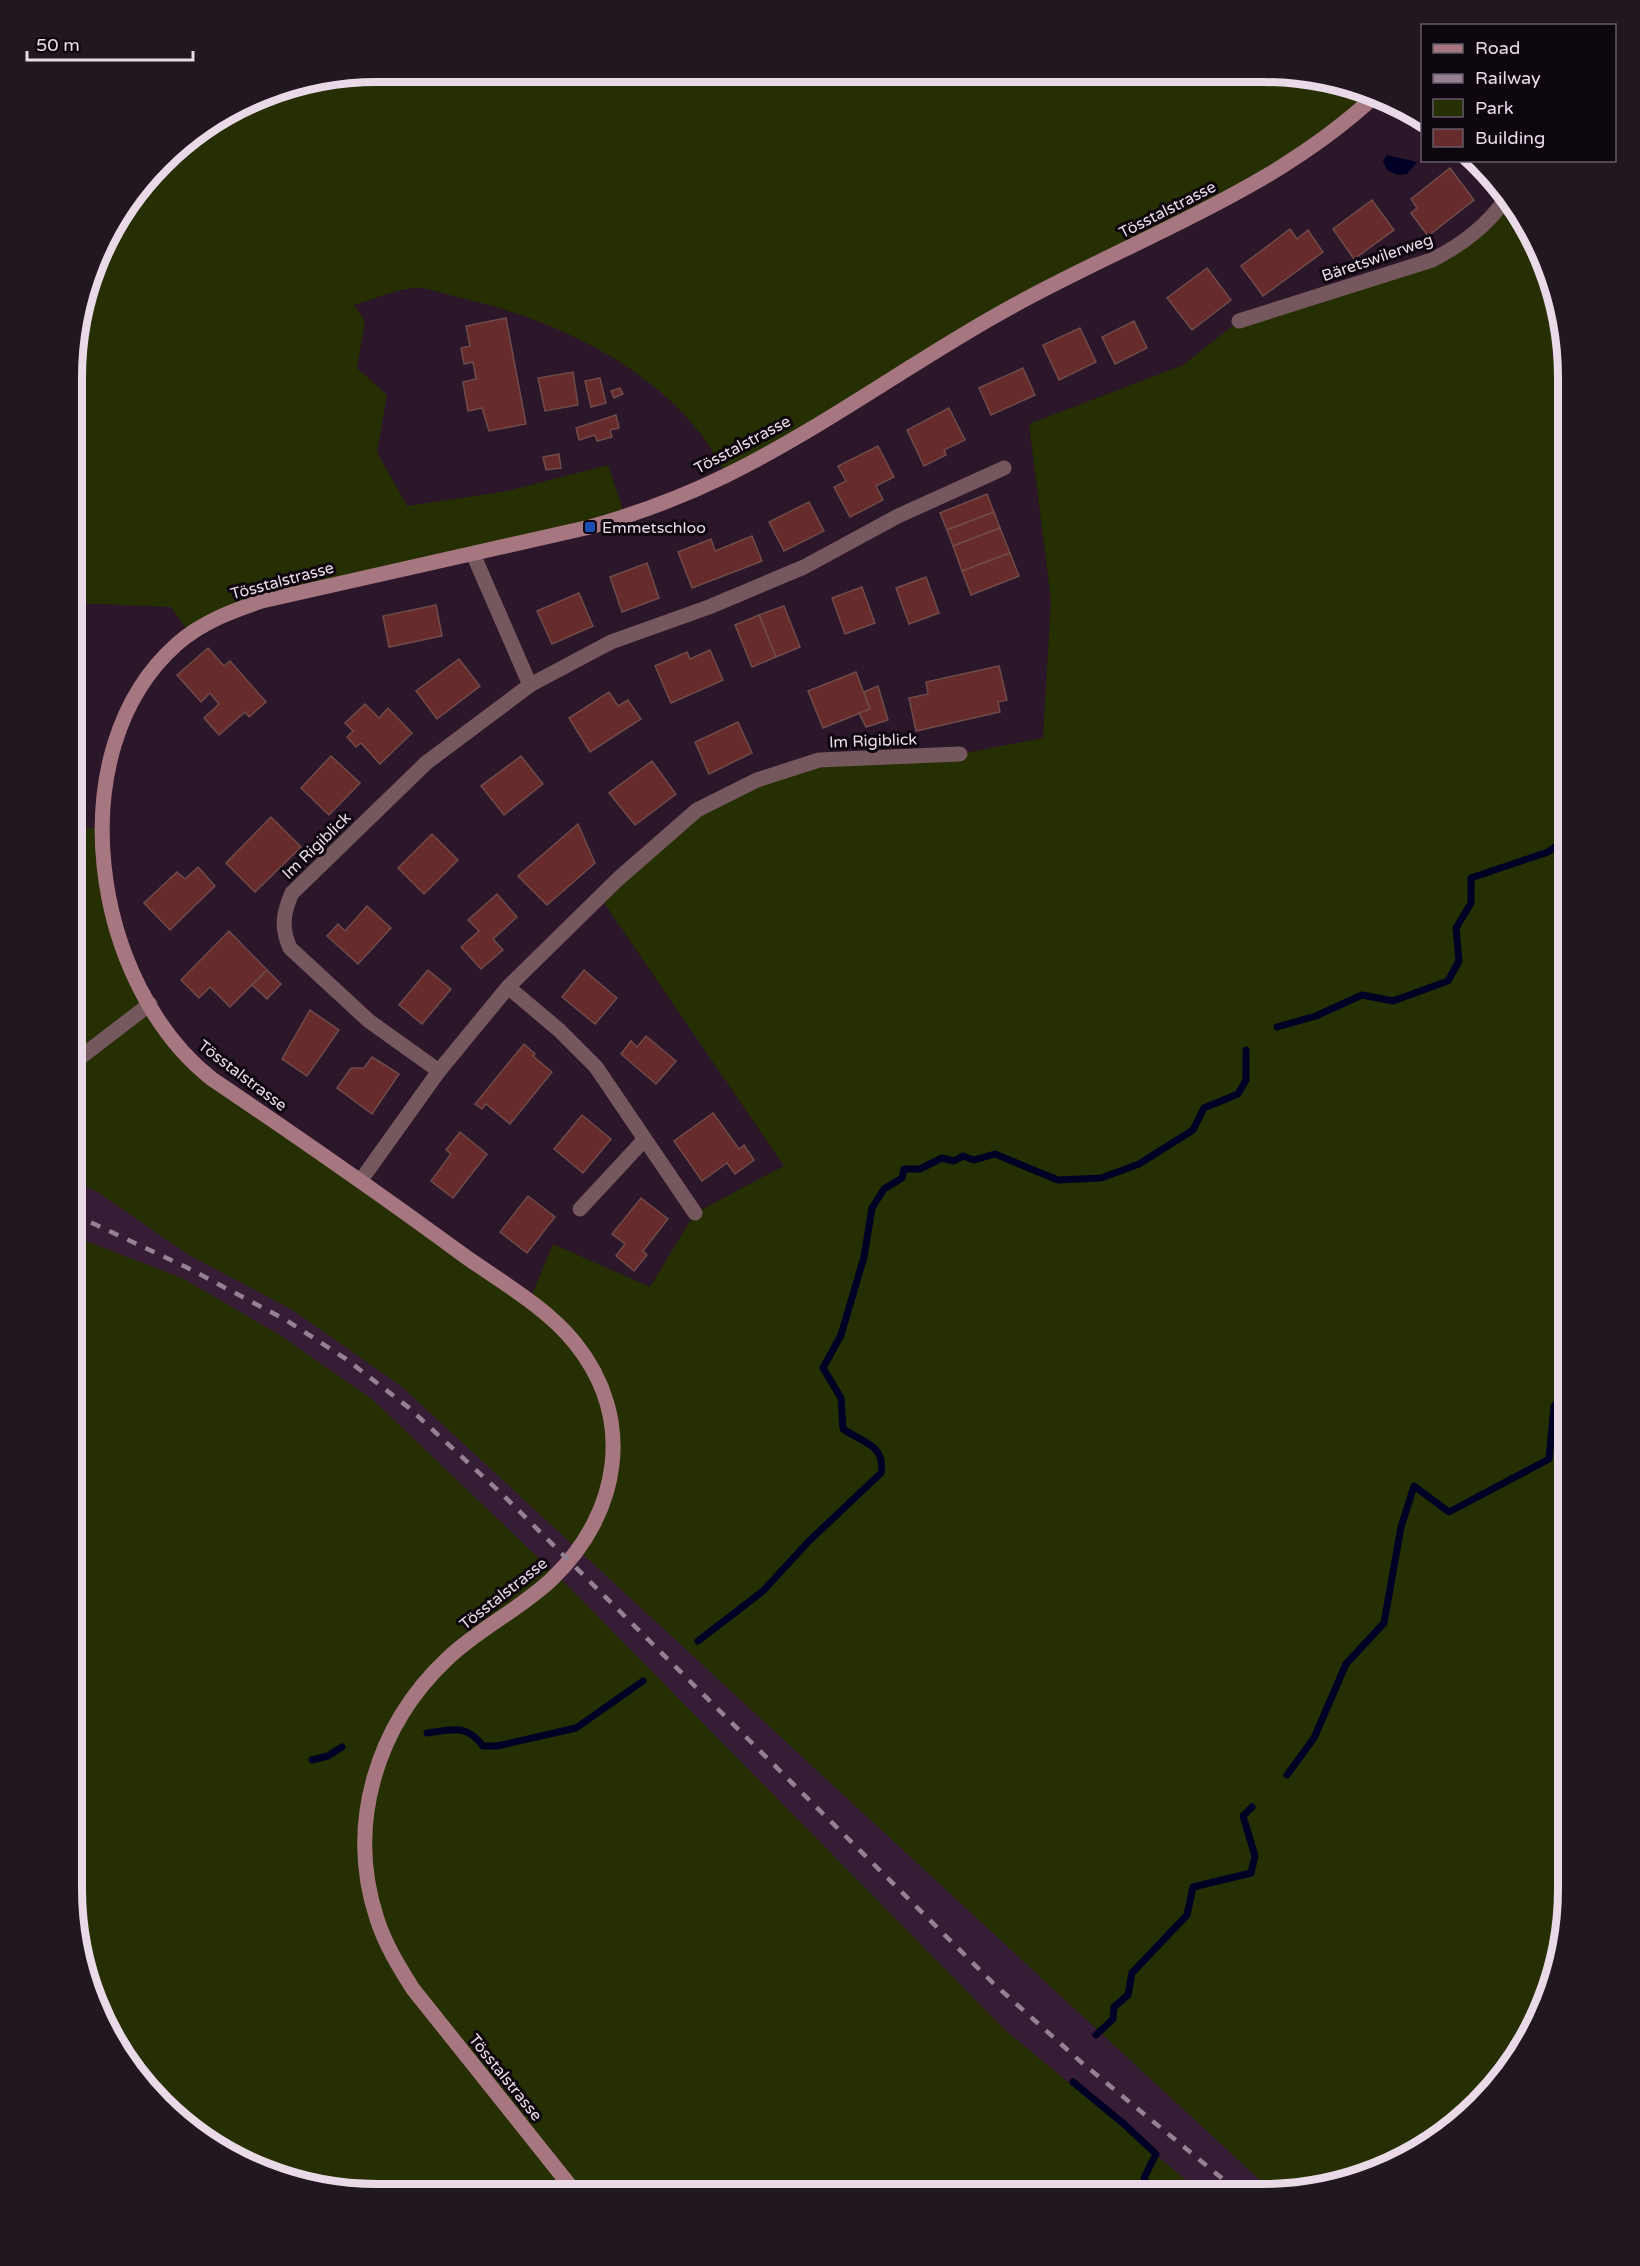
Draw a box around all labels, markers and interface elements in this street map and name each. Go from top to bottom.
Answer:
scale bar [27,24,194,62]
legend [1421,24,1616,162]
text: 50 m [36,34,80,56]
text: Road [1475,37,1520,59]
text: Railway [1475,67,1541,89]
text: Park [1475,97,1514,119]
text: Building [1475,127,1545,149]
street label: Tösstalstrasse [1116,177,1219,243]
street label: Bäretswilerweg [1319,230,1436,286]
street label: Tösstalstrasse [691,411,794,479]
place label: Emmetschloo [602,518,706,538]
marker: Emmetschloo [583,520,597,534]
street label: Tösstalstrasse [228,558,336,604]
street label: Im Rigiblick [829,729,918,753]
street label: Im Rigiblick [278,808,355,883]
street label: Tösstalstrasse [194,1036,291,1116]
street label: Tösstalstrasse [456,1553,552,1634]
street label: Tösstalstrasse [464,2030,546,2125]

